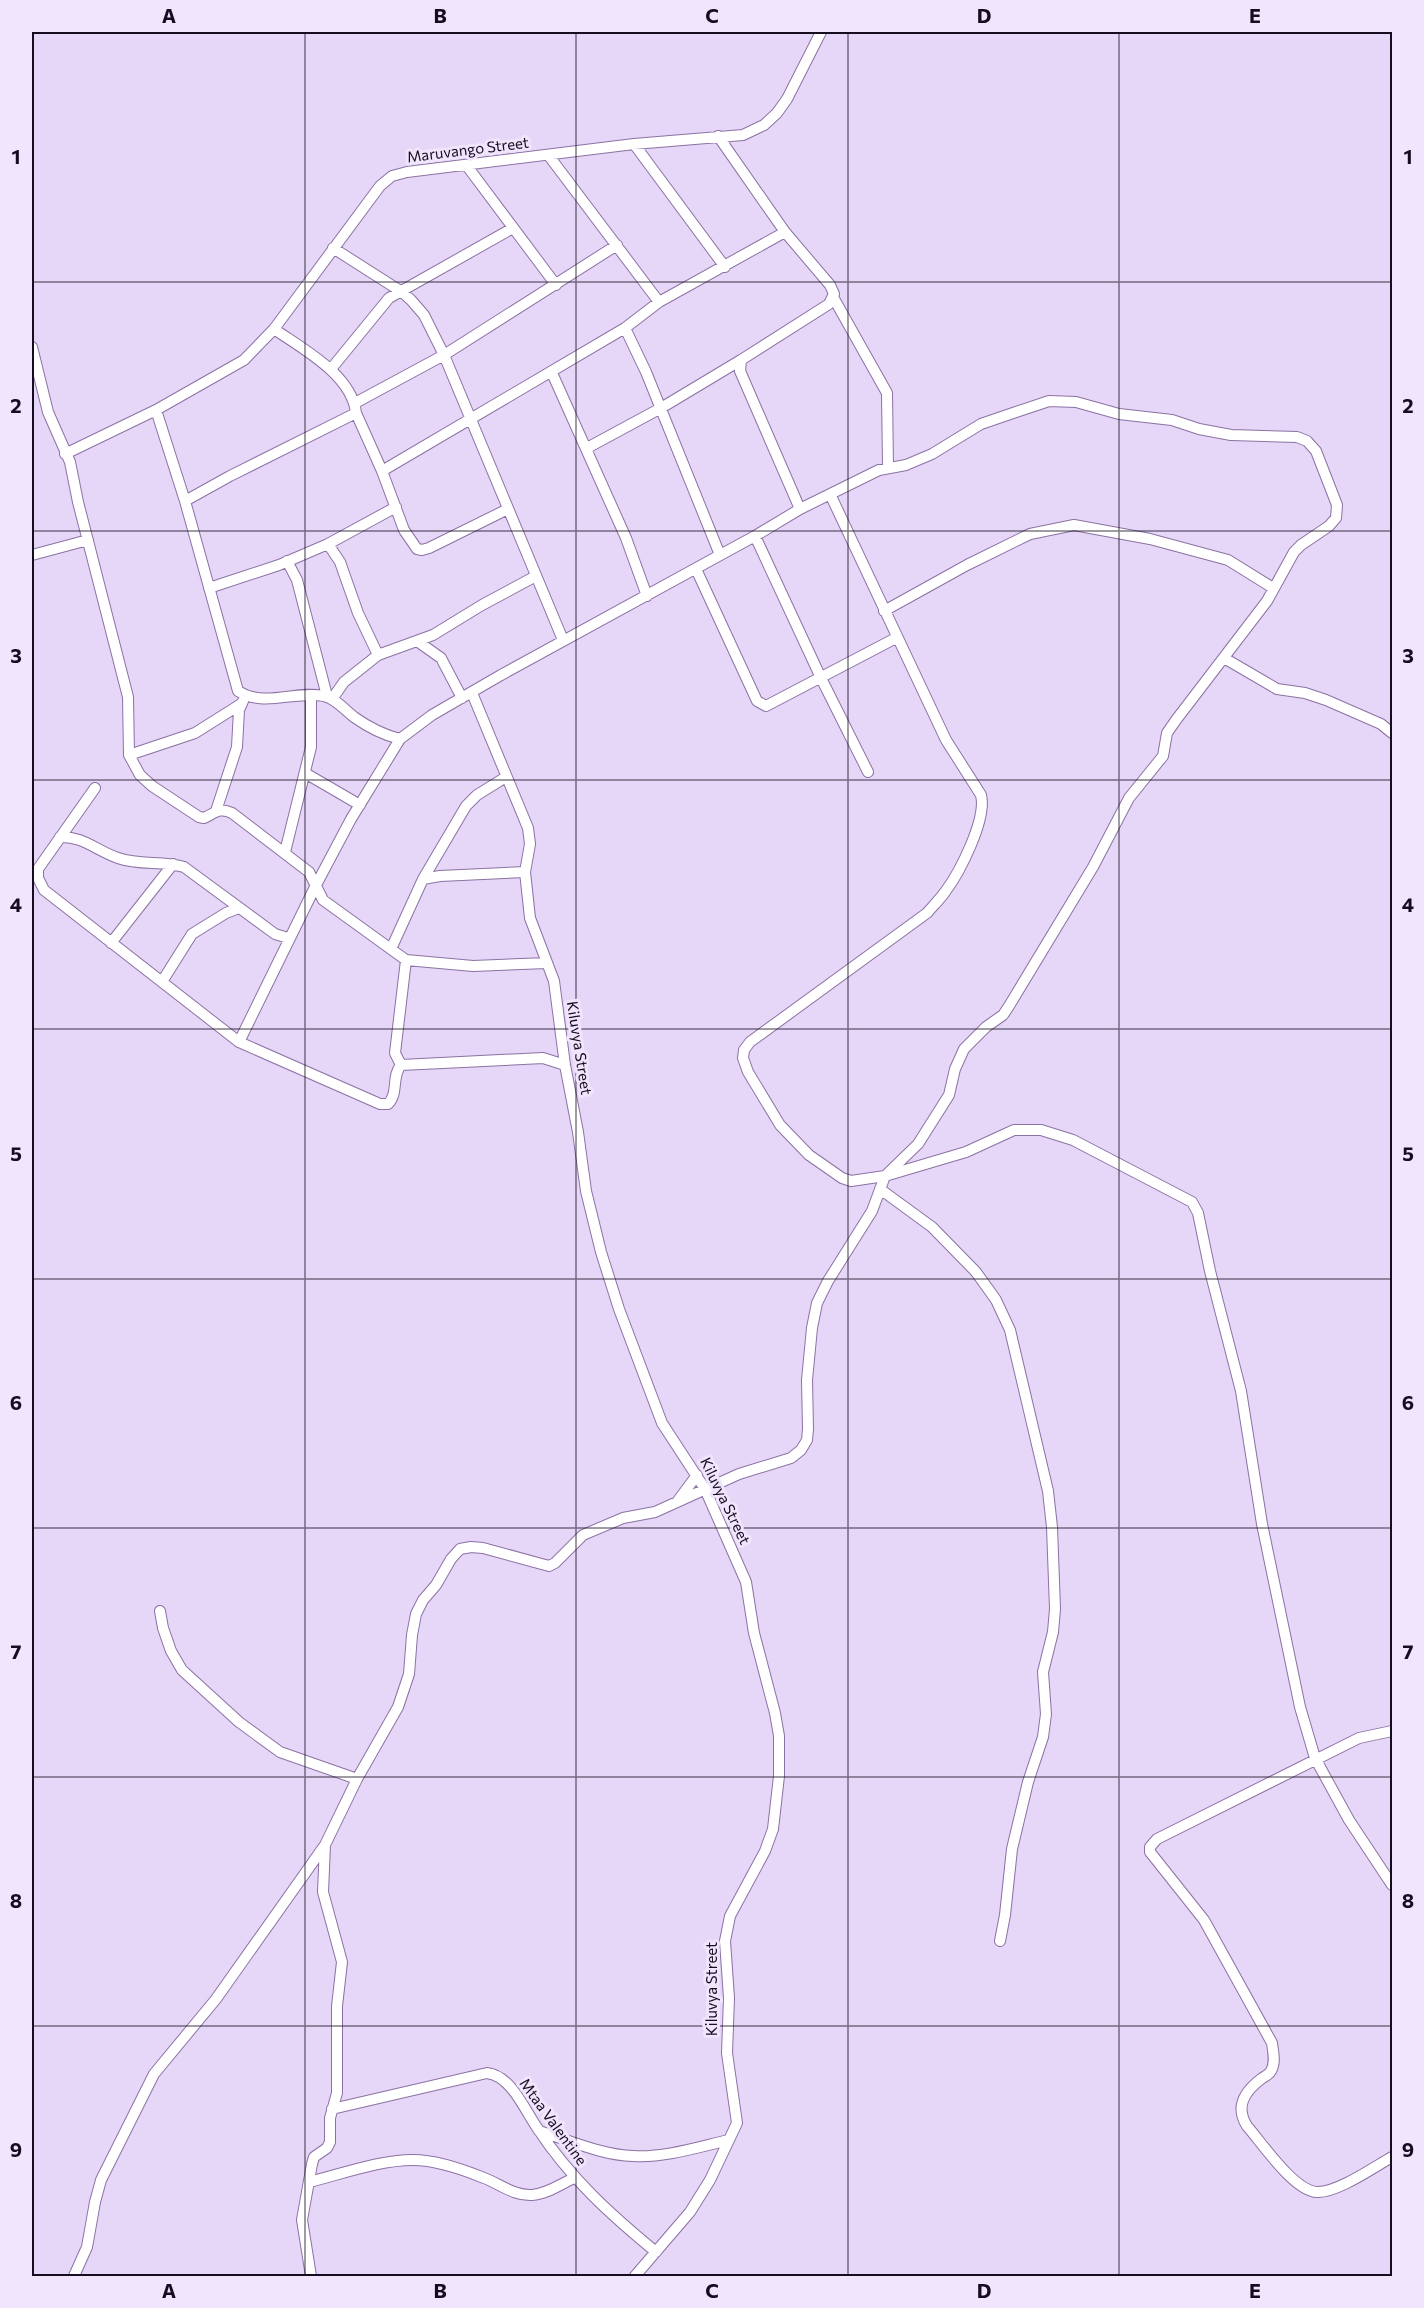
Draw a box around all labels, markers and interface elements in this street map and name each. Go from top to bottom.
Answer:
text: A [162,3,176,27]
text: B [433,3,447,27]
text: C [705,3,719,27]
text: D [977,3,991,27]
text: E [1249,3,1261,27]
street label: Maruvango Street [406,133,530,165]
text: 1 [11,144,21,168]
text: 1 [1403,144,1413,168]
text: 2 [10,393,22,417]
text: 2 [1402,393,1414,417]
text: 3 [10,643,22,667]
text: 3 [1402,643,1414,667]
text: 4 [10,892,22,916]
text: 4 [1402,892,1414,916]
street label: Kiluvya Street [564,1000,596,1096]
text: 5 [10,1141,22,1165]
text: 5 [1402,1141,1414,1165]
text: 6 [10,1390,22,1414]
text: 6 [1402,1390,1414,1414]
street label: Kiluvya Street [697,1454,755,1547]
text: 7 [11,1639,22,1663]
text: 7 [1403,1639,1414,1663]
text: 8 [10,1888,22,1912]
text: 8 [1402,1888,1414,1912]
street label: Kiluvya Street [702,1942,720,2036]
street label: Mtaa Valentine [516,2075,591,2168]
text: 9 [10,2137,22,2161]
text: 9 [1402,2137,1414,2161]
text: A [162,2278,176,2302]
text: B [433,2278,447,2302]
text: C [705,2278,719,2302]
text: D [977,2278,991,2302]
text: E [1249,2278,1261,2302]

